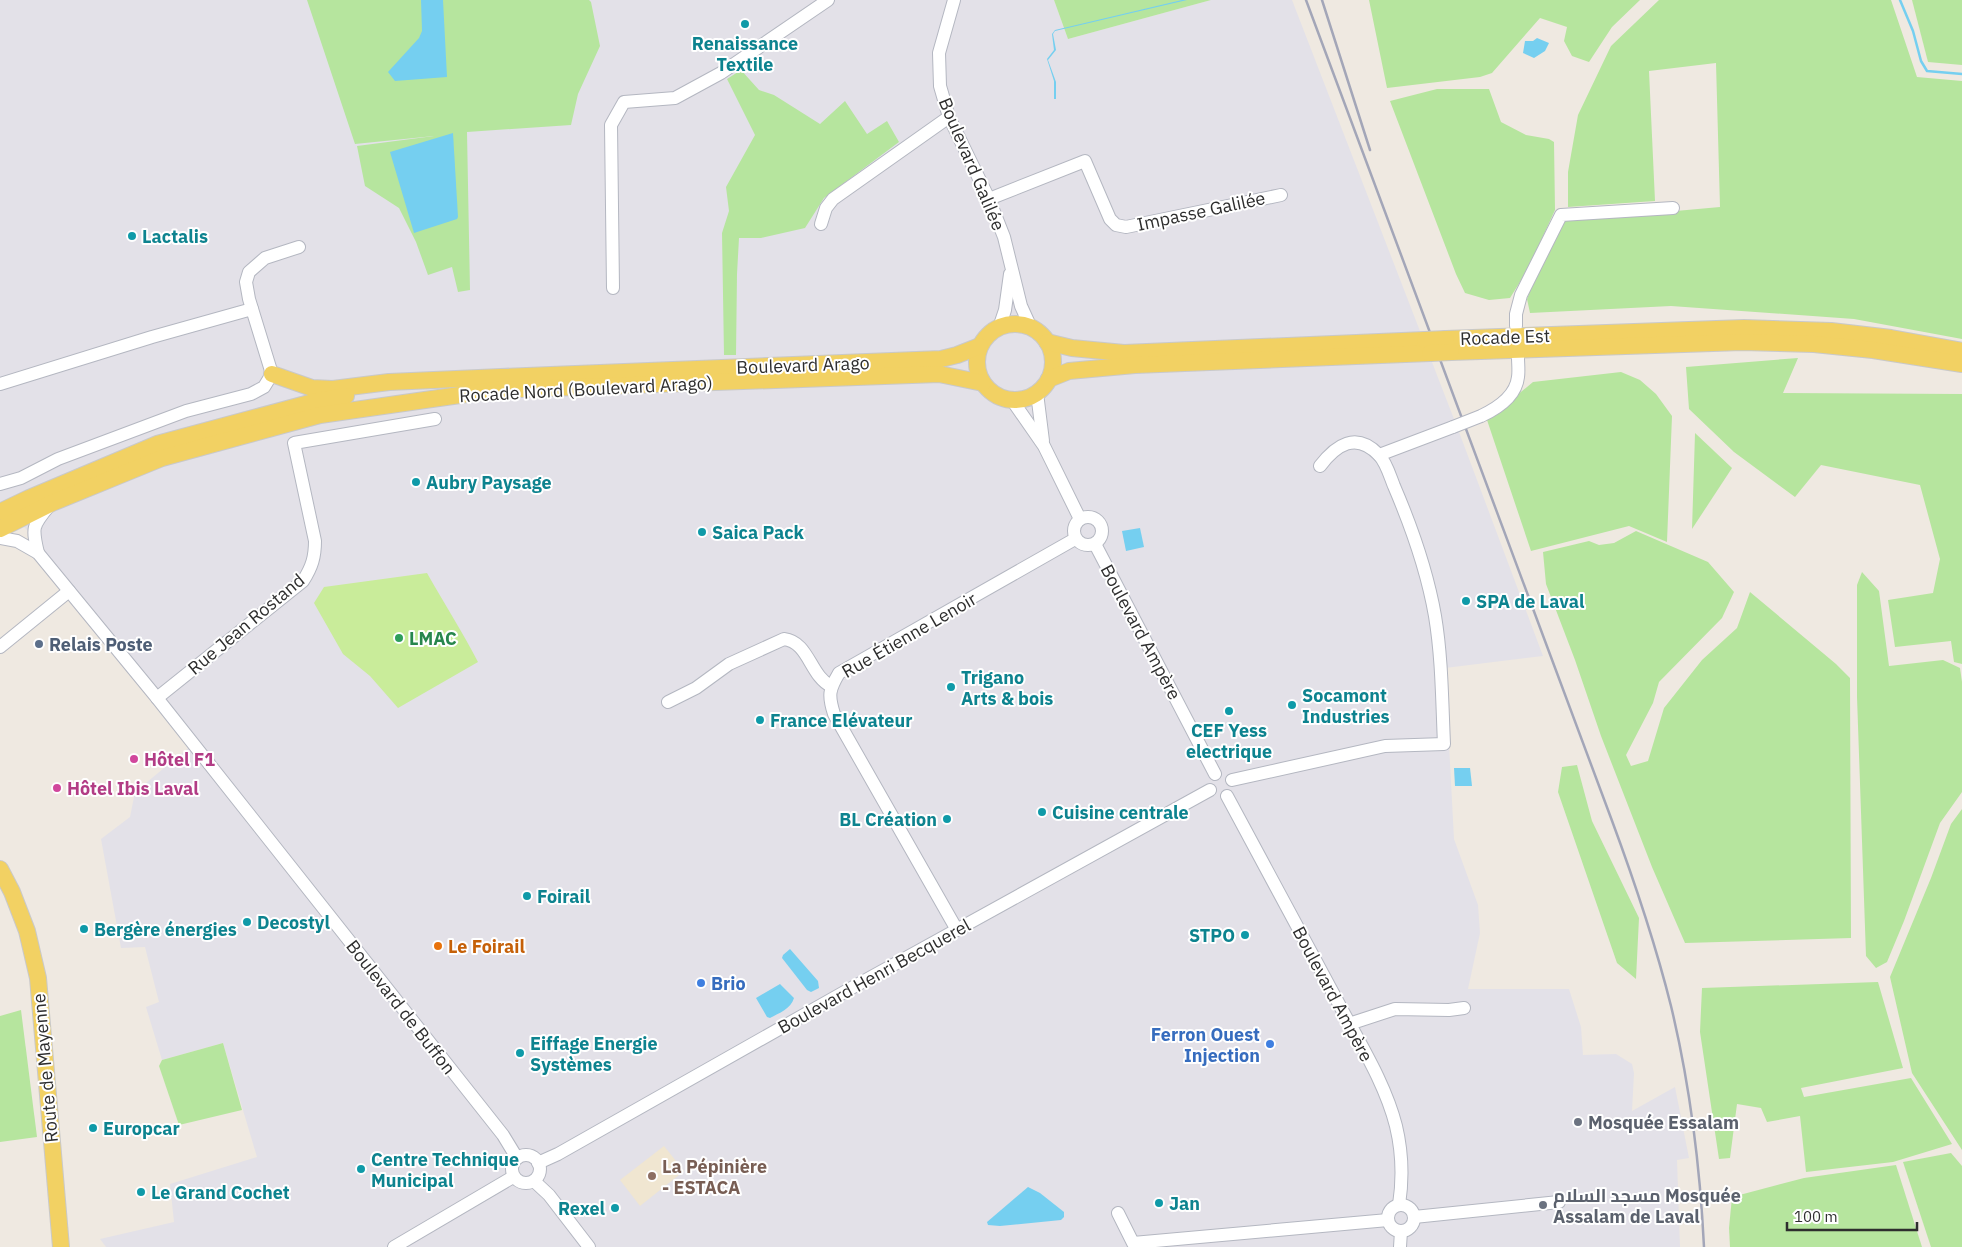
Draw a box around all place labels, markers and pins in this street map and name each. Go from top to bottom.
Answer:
marker: Renaissance Textile [739,18,751,30]
place label: Renaissance Textile [692,32,798,76]
place label: Lactalis [142,225,208,248]
marker: Lactalis [126,230,138,242]
place label: Aubry Paysage [426,471,552,494]
marker: Aubry Paysage [410,476,422,488]
place label: Saica Pack [712,521,805,544]
marker: Saica Pack [696,526,708,538]
place label: SPA de Laval [1476,590,1585,613]
marker: SPA de Laval [1460,595,1472,607]
place label: LMAC [409,627,457,650]
marker: LMAC [393,632,405,644]
place label: Relais Poste [49,633,153,656]
marker: Relais Poste [33,638,45,650]
place label: Trigano Arts & bois [961,666,1053,710]
marker: Trigano Arts & bois [945,681,957,693]
place label: Socamont Industries [1302,684,1390,728]
marker: Socamont Industries [1286,699,1298,711]
marker: CEF Yess electrique [1223,705,1235,717]
place label: France Elévateur [770,709,912,732]
marker: France Elévateur [754,714,766,726]
place label: CEF Yess electrique [1186,719,1272,763]
place label: Hôtel F1 [144,748,215,771]
marker: Hôtel F1 [128,753,140,765]
place label: Hôtel Ibis Laval [67,777,199,800]
marker: Hôtel Ibis Laval [51,782,63,794]
place label: Cuisine centrale [1052,801,1189,824]
marker: Cuisine centrale [1036,806,1048,818]
place label: BL Création [839,808,937,831]
marker: BL Création [941,813,953,825]
place label: Foirail [537,885,591,908]
marker: Foirail [521,890,533,902]
place label: Decostyl [257,911,330,934]
marker: Decostyl [241,916,253,928]
place label: Bergère énergies [94,918,237,941]
marker: Bergère énergies [78,923,90,935]
place label: STPO [1189,924,1235,947]
marker: STPO [1239,929,1251,941]
place label: Le Foirail [448,935,525,958]
marker: Le Foirail [432,940,444,952]
place label: Brio [711,972,746,995]
marker: Brio [695,977,707,989]
place label: Ferron Ouest Injection [1151,1023,1260,1067]
place label: Eiffage Energie Systèmes [530,1032,658,1076]
marker: Ferron Ouest Injection [1264,1038,1276,1050]
marker: Eiffage Energie Systèmes [514,1047,526,1059]
place label: Mosquée Essalam [1588,1111,1739,1134]
marker: Mosquée Essalam [1572,1116,1584,1128]
place label: Europcar [103,1117,180,1140]
marker: Europcar [87,1122,99,1134]
place label: Centre Technique Municipal [371,1148,519,1192]
place label: La Pépinière - ESTACA [662,1155,767,1199]
marker: Centre Technique Municipal [355,1163,367,1175]
marker: La Pépinière - ESTACA [646,1170,658,1182]
place label: Le Grand Cochet [151,1181,290,1204]
place label: مسجد السلام Mosquée Assalam de Laval [1553,1184,1741,1228]
marker: Le Grand Cochet [135,1186,147,1198]
place label: Jan [1169,1192,1200,1215]
place label: Rexel [558,1197,606,1220]
marker: Jan [1153,1197,1165,1209]
marker: مسجد السلام Mosquée Assalam de Laval [1537,1199,1549,1211]
marker: Rexel [609,1202,621,1214]

